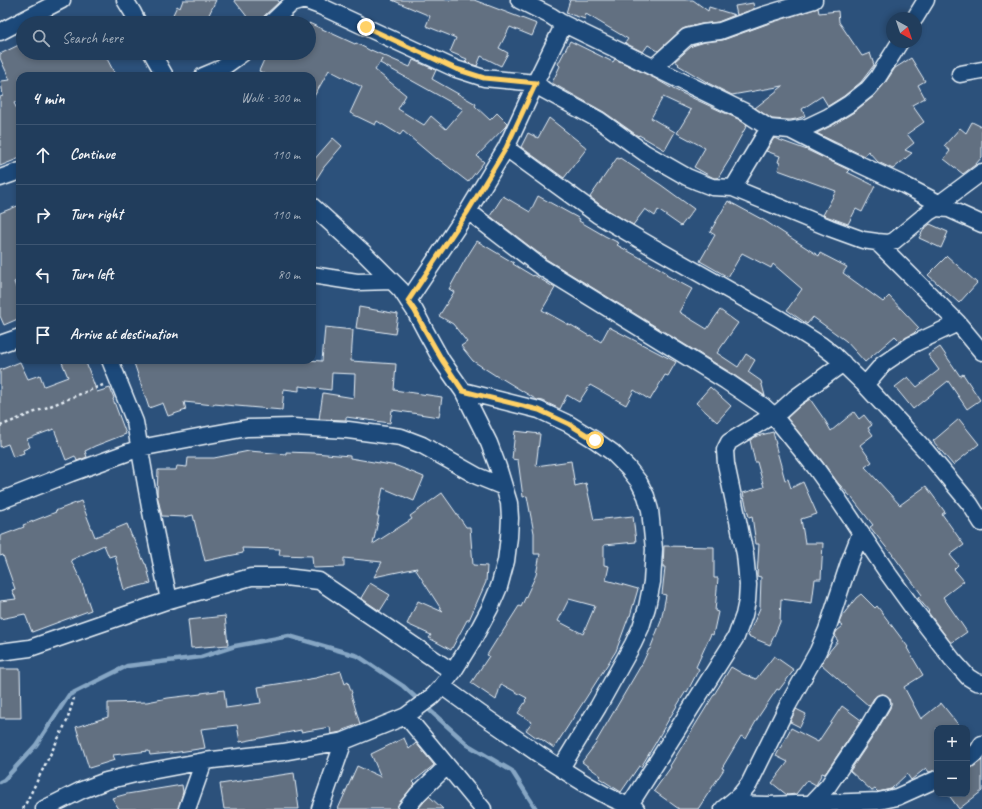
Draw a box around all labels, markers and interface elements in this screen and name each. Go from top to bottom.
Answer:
north arrow [886,12,922,48]
search box [16,16,316,60]
route end [357,18,375,36]
icon: search [30,27,52,49]
text: Search here [62,29,123,48]
text: 4 min [32,88,65,109]
text: Walk · 300 m [241,90,300,106]
icon: ahead [32,144,54,166]
text: Continue [70,145,115,164]
text: 110 m [272,147,300,163]
icon: right [32,204,54,226]
text: Turn right [70,205,123,224]
text: 110 m [272,207,300,223]
icon: left [32,264,54,286]
text: Turn left [70,265,113,284]
text: 80 m [278,267,300,283]
icon: arrive [32,324,54,346]
text: Arrive at destination [70,325,177,344]
route start [586,431,604,449]
map controls [934,725,970,797]
button: + [934,725,970,761]
button: − [934,761,970,797]

